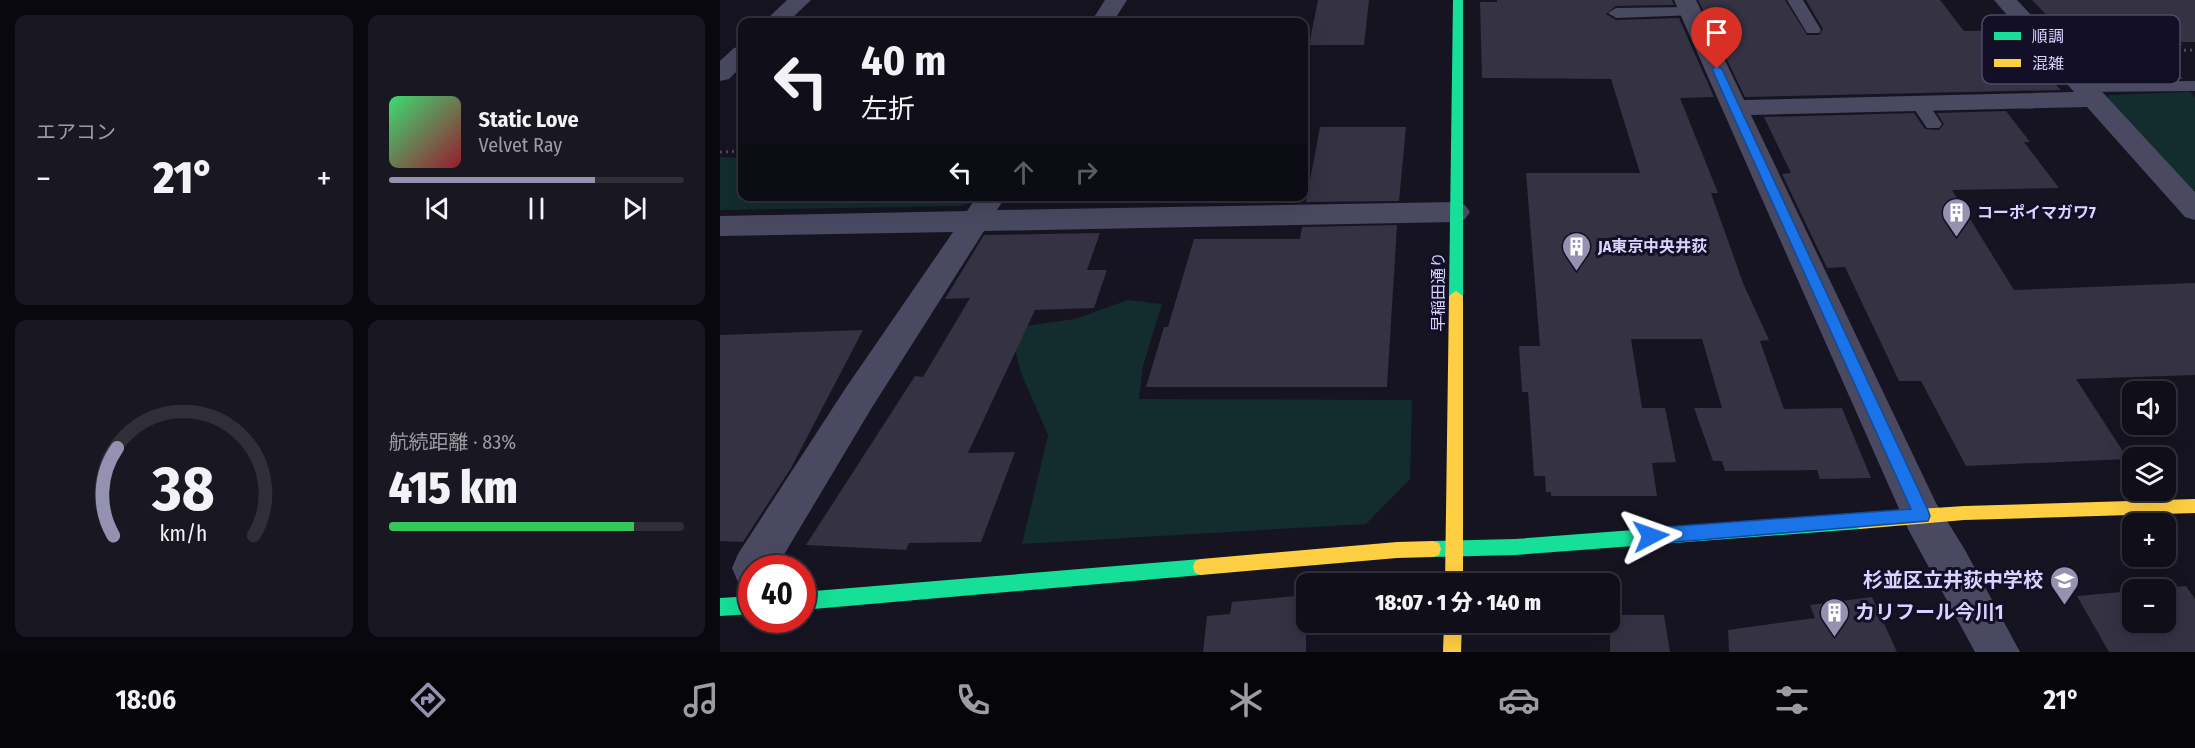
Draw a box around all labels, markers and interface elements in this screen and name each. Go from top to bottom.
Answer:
pin [1691,7,1742,69]
legend [1982,15,2180,84]
icon: arrive [1700,16,1733,49]
text: 順調 [2032,27,2064,46]
text: 40 m [861,36,946,86]
icon: left [762,42,840,120]
text: 混雑 [2032,54,2064,73]
text: 左折 [861,93,915,125]
text: Static Love [479,106,579,133]
text: エアコン [36,120,116,144]
text: Velvet Ray [479,133,562,157]
text: 21° [153,151,214,205]
icon: left [944,156,977,189]
icon: ahead [1007,156,1040,189]
icon: right [1070,156,1103,189]
text: − [36,159,51,199]
text: + [316,159,331,199]
icon: previous [421,192,454,225]
icon: pause [520,192,553,225]
icon: next [618,192,651,225]
building icon: コーポイマガワ7 [1940,196,1972,238]
place label: コーポイマガワ7 [1977,203,2096,222]
building icon: JA東京中央井荻 [1561,230,1593,272]
place label: JA東京中央井荻 [1597,237,1707,256]
street label: 早稲田通り [1429,252,1448,332]
map controls [2122,381,2176,633]
button: sound [2122,381,2176,435]
text: 航続距離 · 83% [389,430,516,454]
button: layers [2122,447,2176,501]
text: 38 [152,452,215,527]
text: 415 km [389,461,518,515]
position arrow [1619,504,1683,568]
button: + [2122,513,2176,567]
text: km/h [160,521,208,547]
speed limit sign: 40 [738,555,816,633]
school or university icon: 杉並区立井荻中学校 [2048,564,2080,606]
place label: 杉並区立井荻中学校 [1863,568,2043,592]
button: − [2122,579,2176,633]
text: 18:07 · 1 分 · 140 m [1375,589,1541,616]
building icon: カリフール今川1 [1818,596,1850,638]
place label: カリフール今川1 [1855,600,2003,624]
icon: directions [407,679,449,721]
icon: music [680,679,722,721]
icon: phone [952,679,994,721]
icon: climate [1225,679,1267,721]
icon: car [1498,679,1540,721]
icon: filters [1771,679,1813,721]
text: 18:06 [115,684,176,716]
text: 21° [2043,684,2080,716]

